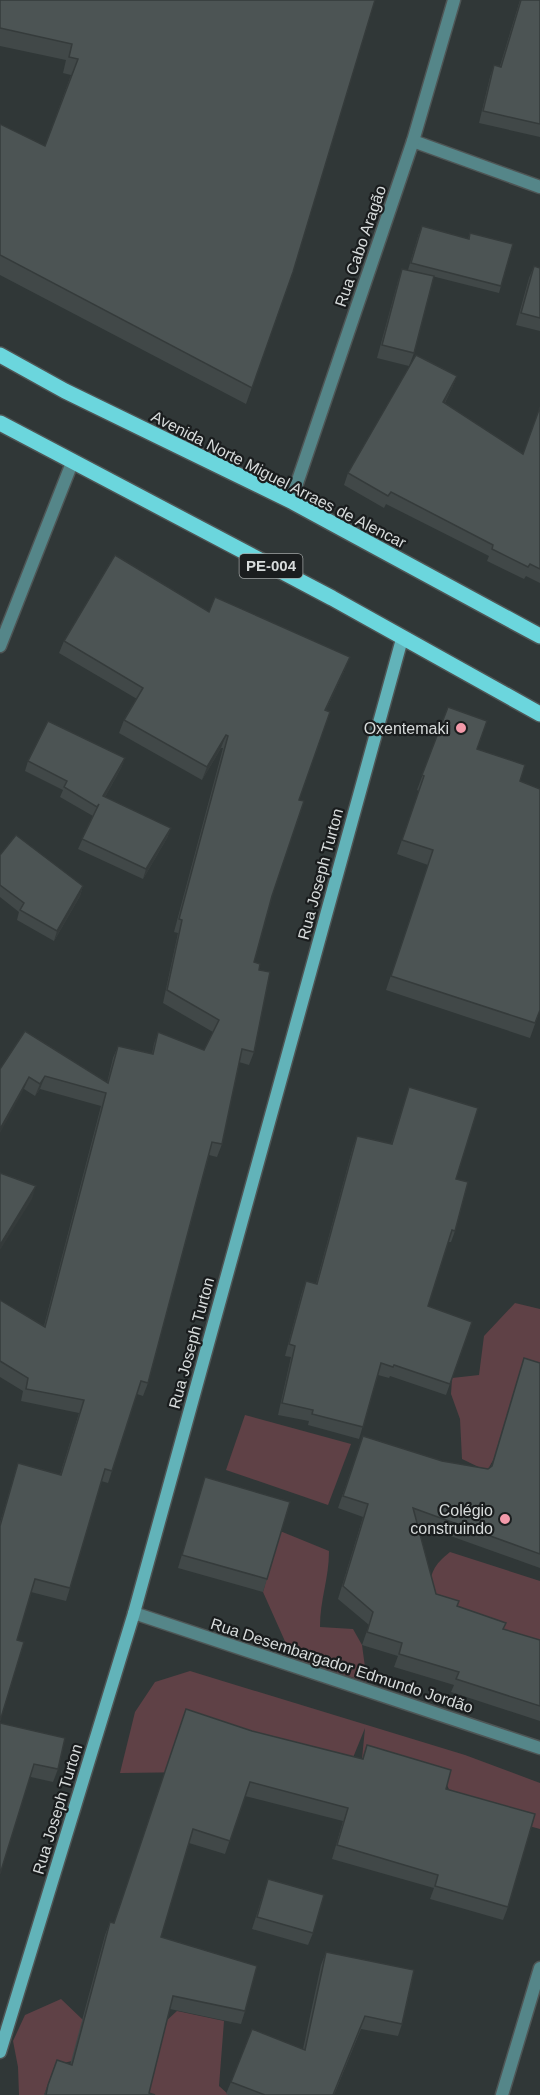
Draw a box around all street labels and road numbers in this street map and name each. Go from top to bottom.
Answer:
street label: Rua Cabo Aragão [332,183,389,309]
street label: Avenida Norte Miguel Arraes de Alencar [149,408,409,552]
road number: PE-004 [240,554,302,578]
street label: Rua Joseph Turton [295,807,346,942]
street label: Rua Joseph Turton [166,1276,217,1411]
street label: Rua Desembargador Edmundo Jordão [209,1615,475,1716]
street label: Rua Joseph Turton [30,1742,85,1876]

